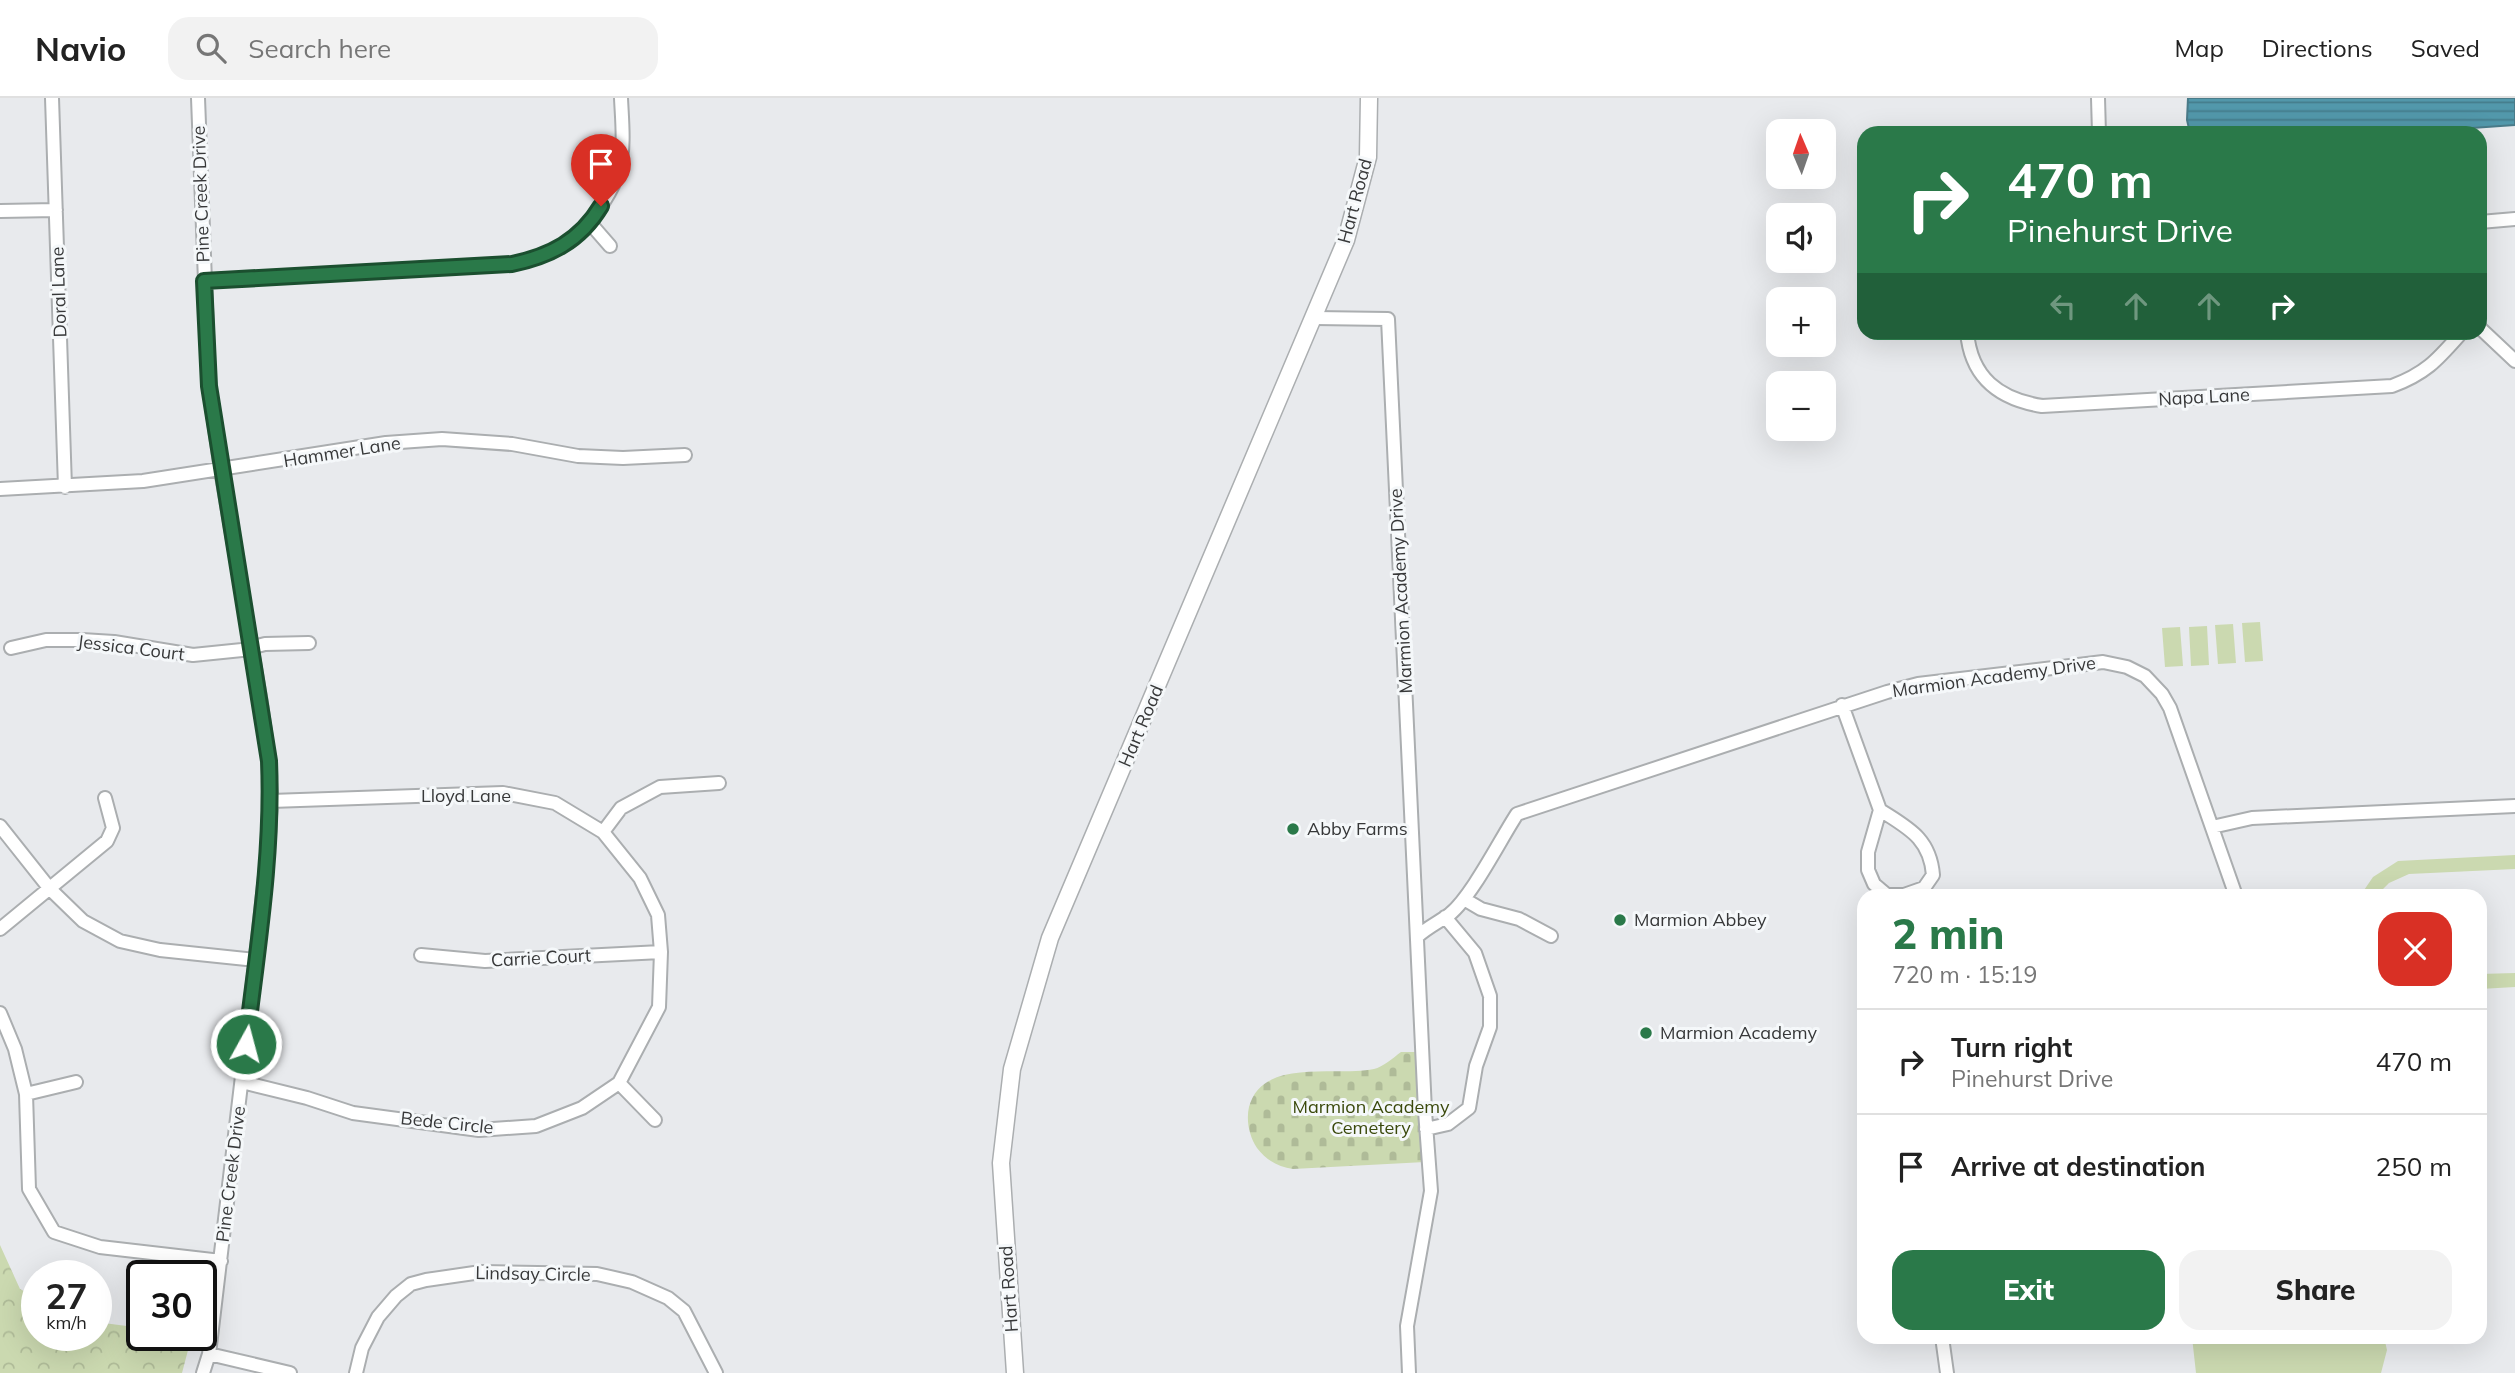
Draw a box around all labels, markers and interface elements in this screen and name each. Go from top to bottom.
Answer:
search box [168,17,658,80]
text: Navio [35,28,126,69]
icon: search [192,29,230,67]
text: Search here [248,32,391,65]
text: Map [2174,33,2224,63]
text: Directions [2262,33,2373,63]
text: Saved [2411,33,2480,63]
north arrow [1766,119,1836,189]
map controls [1766,119,1836,441]
street label: Pine Creek Drive [187,125,214,263]
pin [571,134,631,206]
icon: arrive [582,145,620,183]
text: 470 m [2007,149,2153,210]
icon: right [1892,154,1983,245]
street label: Hart Road [1332,156,1377,246]
button: sound [1766,203,1836,273]
text: Pinehurst Drive [2007,210,2233,250]
street label: Doral Lane [45,246,72,338]
button: + [1766,287,1836,357]
icon: left [2044,287,2082,325]
icon: ahead [2117,287,2155,325]
icon: ahead [2190,287,2228,325]
icon: right [2263,287,2301,325]
button: − [1766,371,1836,441]
street label: Napa Lane [2158,383,2250,410]
street label: Hammer Lane [282,431,402,472]
street label: Marmion Academy Drive [1384,488,1417,694]
street label: Jessica Court [76,630,186,665]
street label: Marmion Academy Drive [1891,651,2097,702]
street label: Hart Road [1113,681,1168,770]
street label: Lloyd Lane [421,784,511,807]
place label: Abby Farms [1307,817,1408,840]
marker: Abby Farms [1285,821,1301,837]
text: 2 min [1892,907,2005,960]
place label: Marmion Abbey [1634,908,1767,931]
marker: Marmion Abbey [1612,912,1628,928]
button: close [2378,912,2452,986]
street label: Carrie Court [490,943,592,972]
text: 720 m · 15:19 [1892,960,2037,989]
position arrow [209,1007,283,1081]
place label: Marmion Academy [1660,1021,1817,1044]
marker: Marmion Academy [1638,1025,1654,1041]
text: Turn right [1951,1031,2072,1064]
icon: right [1892,1043,1930,1081]
text: 470 m [2376,1045,2452,1078]
text: Pinehurst Drive [1951,1064,2113,1093]
park label: Marmion Academy Cemetery [1292,1095,1450,1139]
street label: Pine Creek Drive [211,1105,250,1243]
street label: Bede Circle [399,1106,495,1139]
icon: arrive [1892,1148,1930,1186]
text: Arrive at destination [1951,1150,2206,1183]
text: 250 m [2376,1150,2452,1183]
street label: Hart Road [994,1245,1023,1333]
button: Exit [1892,1250,2165,1330]
button: Share [2179,1250,2452,1330]
speed limit sign: 30 [126,1260,217,1351]
street label: Lindsay Circle [475,1261,591,1286]
text: 27 [45,1274,88,1318]
text: km/h [46,1311,87,1334]

